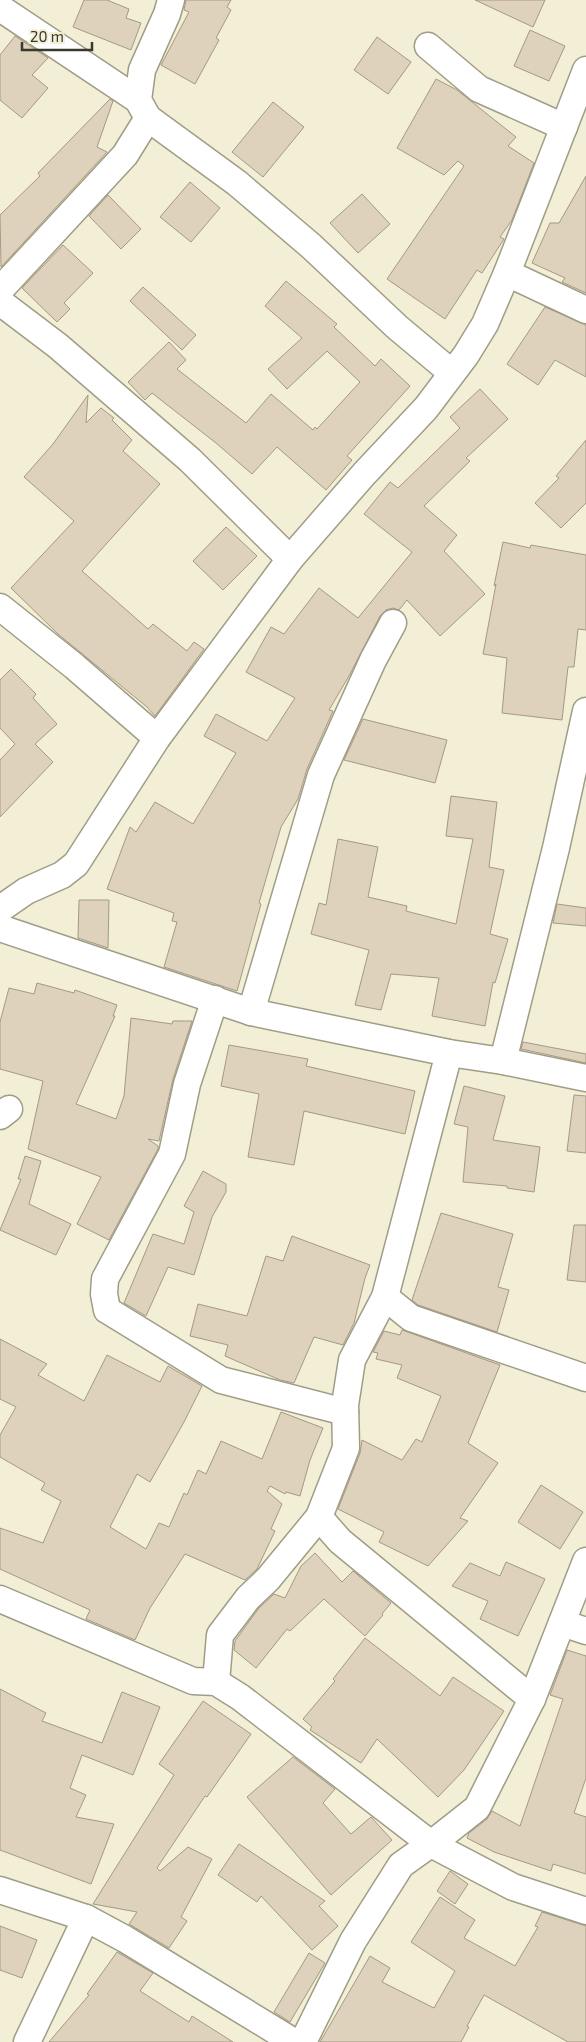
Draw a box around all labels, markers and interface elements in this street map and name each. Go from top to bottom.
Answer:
scale bar [22,20,92,52]
text: 20 m [30,27,64,45]

